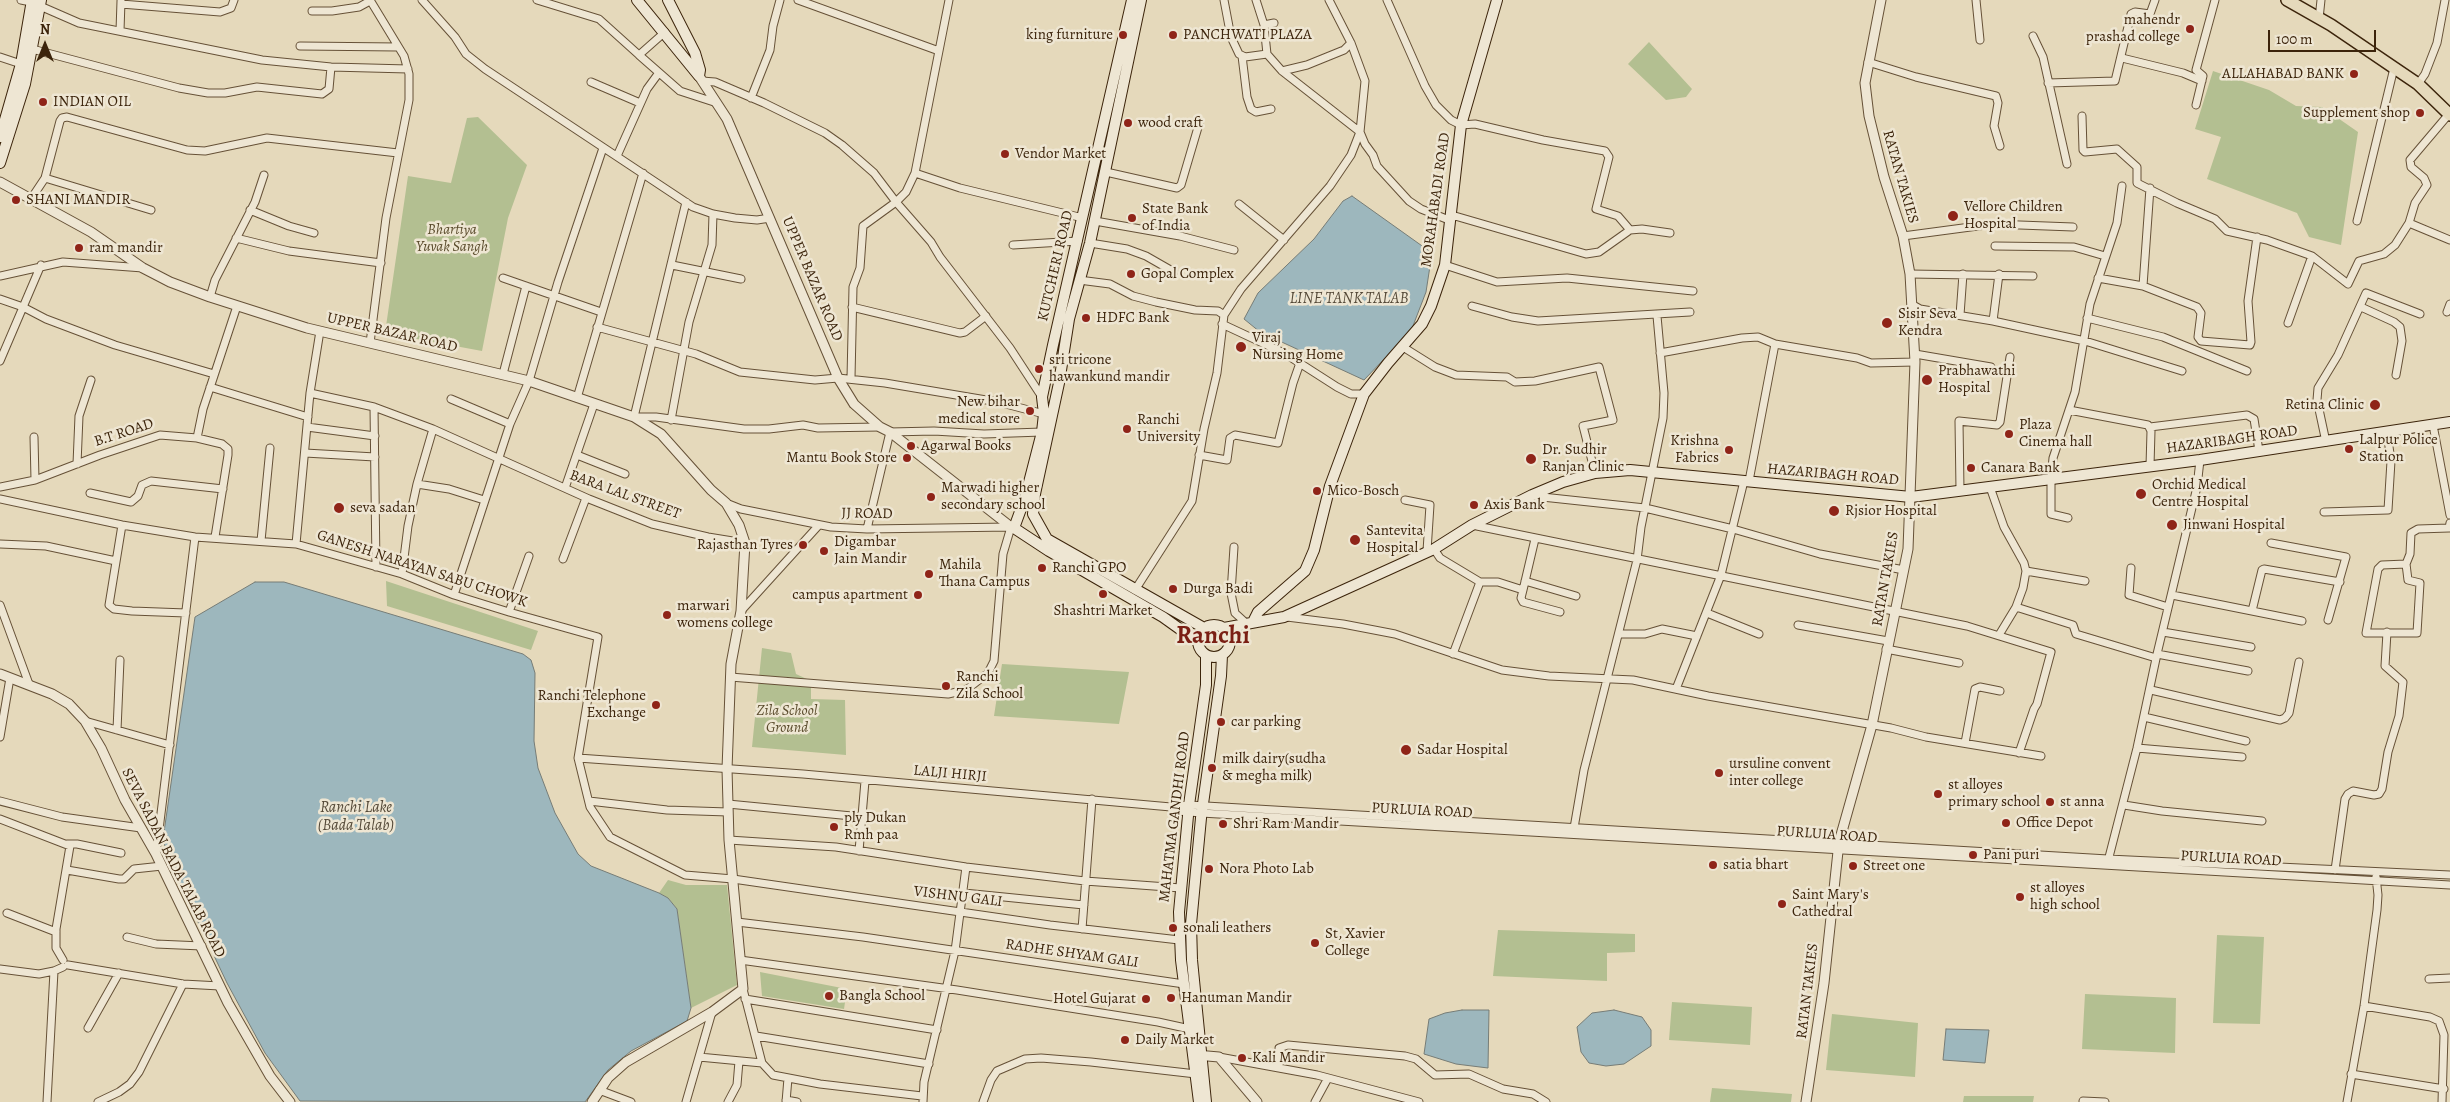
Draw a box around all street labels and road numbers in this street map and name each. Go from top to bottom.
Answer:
street label: RATAN TAKIES [1878,128,1922,226]
street label: MORAHABADI ROAD [1418,131,1454,269]
street label: KUTCHERI ROAD [1034,209,1078,323]
street label: UPPER BAZAR ROAD [778,214,846,344]
street label: UPPER BAZAR ROAD [325,309,459,357]
street label: B.T ROAD [92,415,156,451]
street label: HAZARIBAGH ROAD [2165,422,2299,458]
street label: HAZARIBAGH ROAD [1766,460,1900,490]
street label: BARA LAL STREET [567,467,683,523]
street label: JJ ROAD [841,505,893,523]
street label: GANESH NARAYAN SABU CHOWK [314,526,530,612]
street label: RATAN TAKIES [1869,530,1903,628]
street label: MAHATMA GANDHI ROAD [1156,731,1194,903]
street label: LALJI HIRJI [913,762,987,786]
street label: SEVA SADAN BADA TALAB ROAD [117,765,229,961]
street label: PURLUIA ROAD [1371,799,1473,823]
street label: PURLUIA ROAD [1776,822,1878,848]
street label: PURLUIA ROAD [2180,847,2282,871]
street label: VISHNU GALI [913,883,1003,911]
street label: RADHE SHYAM GALI [1004,936,1140,972]
street label: RATAN TAKIES [1793,942,1823,1040]

